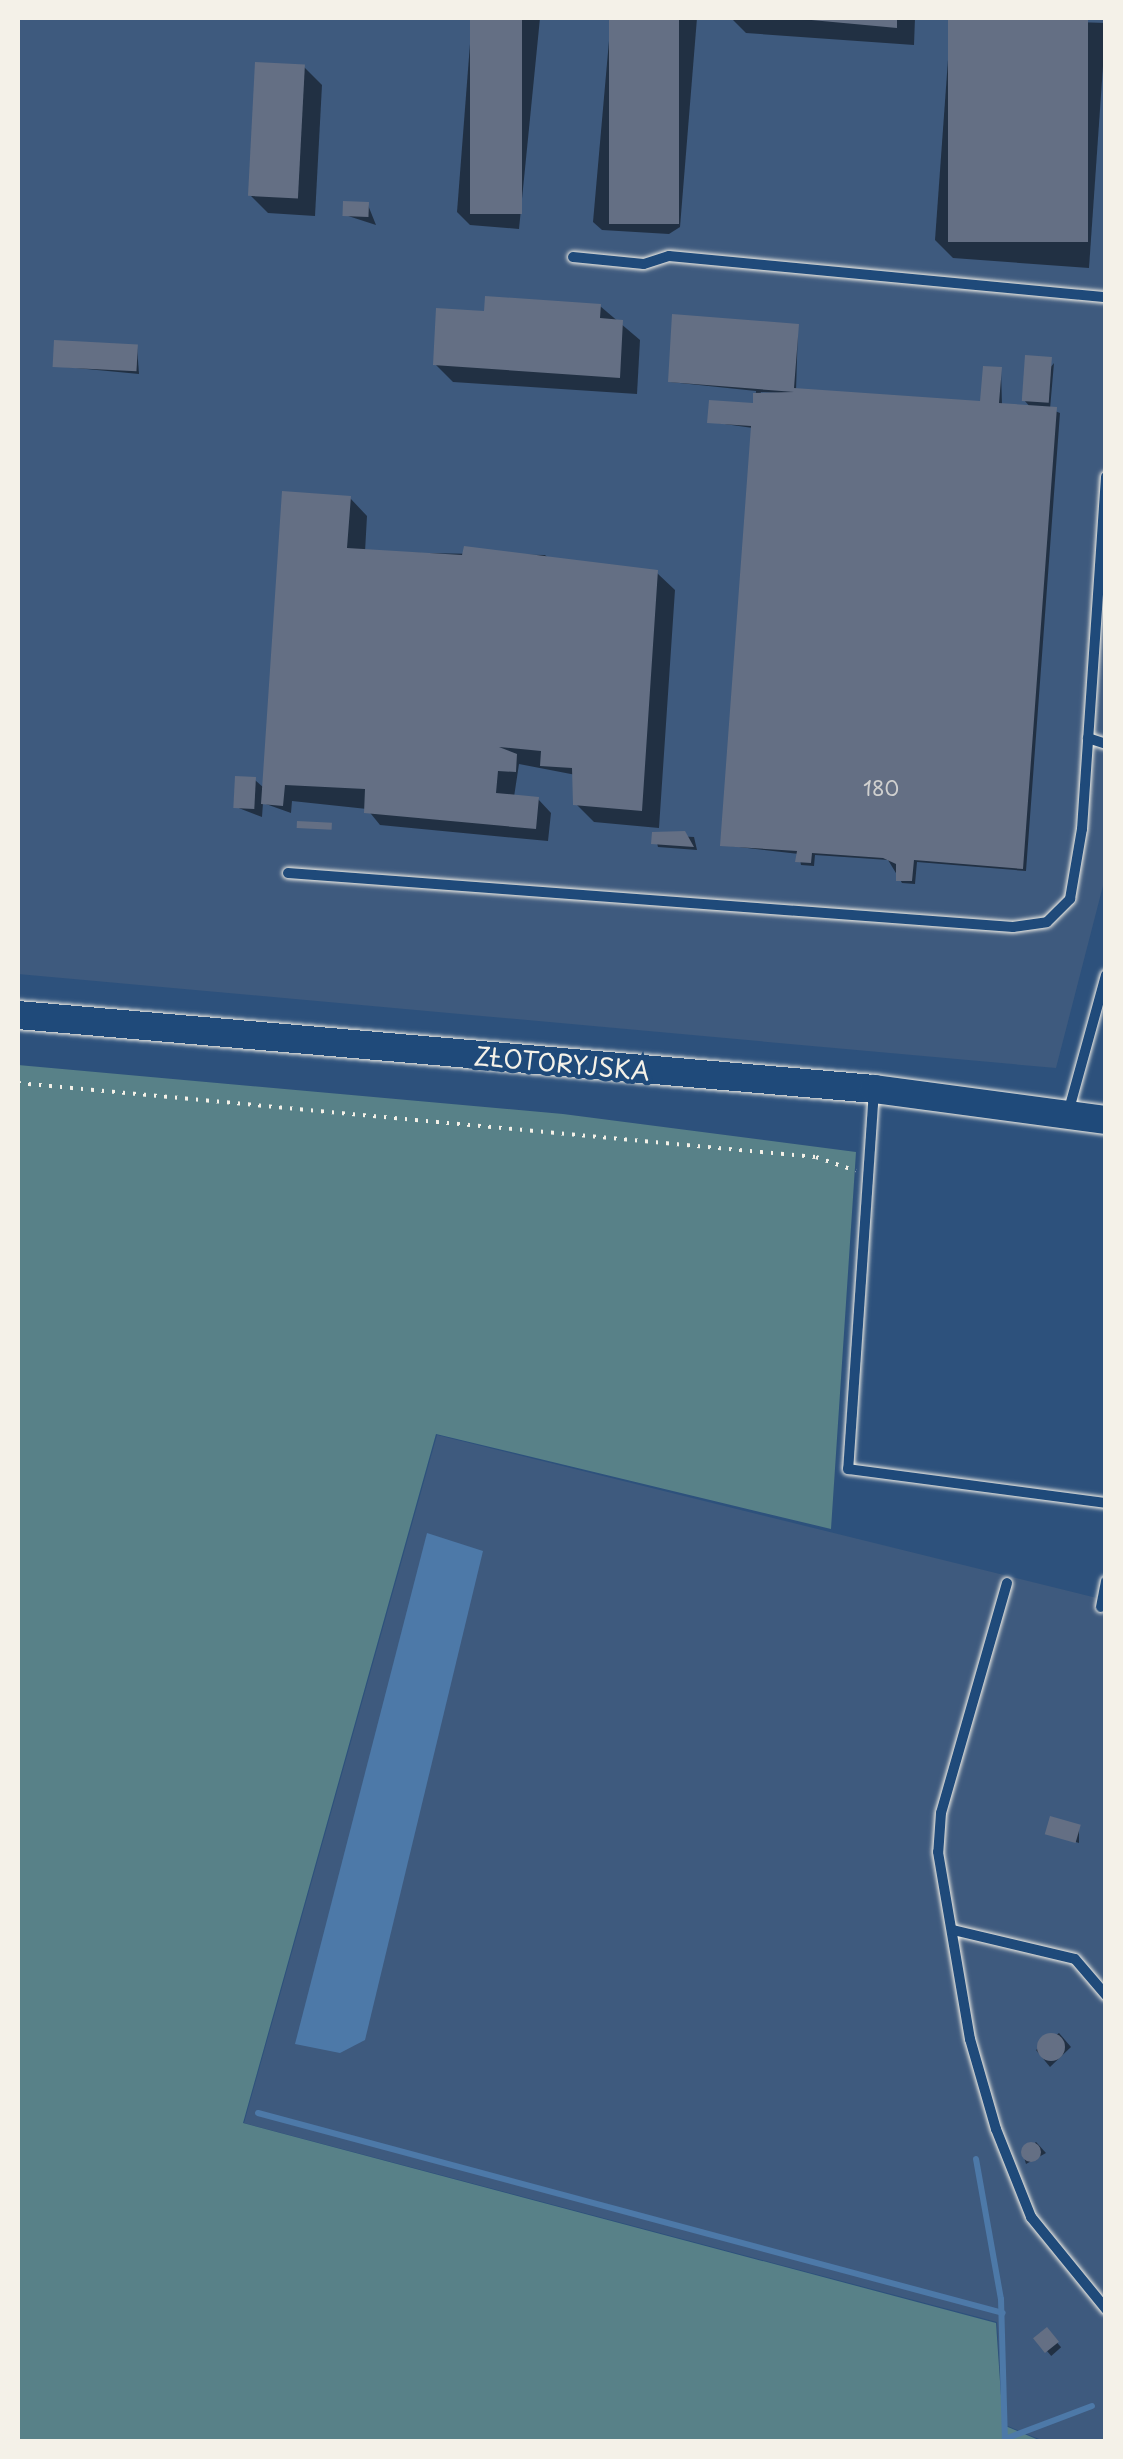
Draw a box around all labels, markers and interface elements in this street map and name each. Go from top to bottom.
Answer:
house number: 180 [863,776,899,800]
street label: ZŁOTORYJSKA [473,1040,651,1086]

